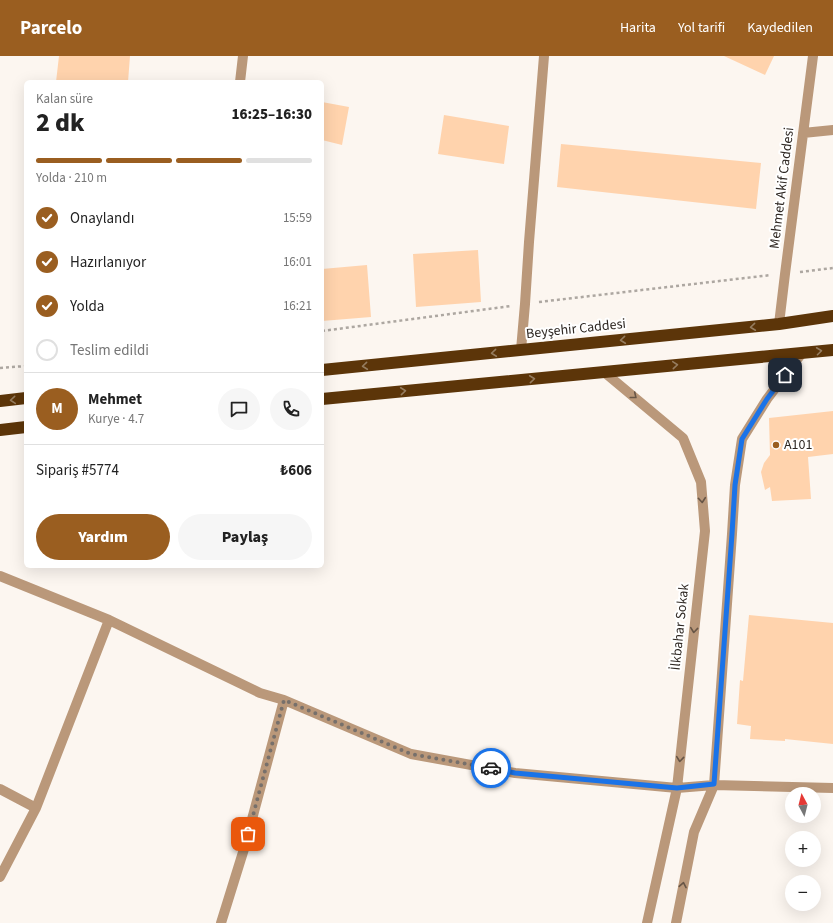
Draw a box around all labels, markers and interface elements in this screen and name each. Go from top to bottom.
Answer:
text: Parcelo [20,15,82,42]
text: Harita [620,18,656,38]
text: Yol tarifi [678,18,725,38]
text: Kaydedilen [747,18,813,38]
text: Kalan süre [36,90,93,108]
text: 2 dk [36,104,85,141]
text: 16:25–16:30 [231,104,312,125]
street label: Mehmet Akif Caddesi [765,126,799,250]
text: Yolda · 210 m [36,169,107,187]
icon: check [36,207,58,229]
text: Onaylandı [70,208,134,229]
text: 15:59 [283,209,312,227]
icon: check [36,251,58,273]
text: Hazırlanıyor [70,252,146,273]
text: 16:01 [283,253,312,271]
icon: check [36,295,58,317]
text: Yolda [70,296,104,317]
text: 16:21 [283,297,312,315]
street label: Beyşehir Caddesi [525,314,627,344]
one-way arrow [750,322,756,331]
one-way arrow [620,335,626,344]
text: Teslim edildi [70,340,149,361]
one-way arrow [816,347,822,356]
one-way arrow [491,348,497,357]
pin [768,358,802,392]
one-way arrow [362,361,368,370]
one-way arrow [672,361,678,370]
icon: home [774,364,796,386]
one-way arrow [529,374,535,383]
one-way arrow [400,387,406,396]
button: chat [218,388,260,430]
button: phone [270,388,312,430]
text: Mehmet [88,389,142,410]
one-way arrow [630,392,637,399]
one-way arrow [10,395,16,404]
text: M [51,398,63,419]
text: Kurye · 4.7 [88,410,144,428]
place label: A101 [784,435,813,455]
marker: A101 [771,440,781,450]
text: Sipariş #5774 [36,460,119,481]
text: ₺606 [280,460,312,481]
one-way arrow [698,497,707,503]
button: Yardım [36,514,170,560]
button: Paylaş [178,514,312,560]
street label: İlkbahar Sokak [666,583,694,671]
one-way arrow [690,627,699,633]
courier [471,748,511,788]
one-way arrow [676,756,685,762]
icon: car [480,757,502,779]
north arrow [785,787,821,823]
map controls [785,787,821,911]
pin [231,817,265,851]
icon: bag [237,823,259,845]
button: + [785,831,821,867]
button: − [785,875,821,911]
one-way arrow [679,882,687,888]

